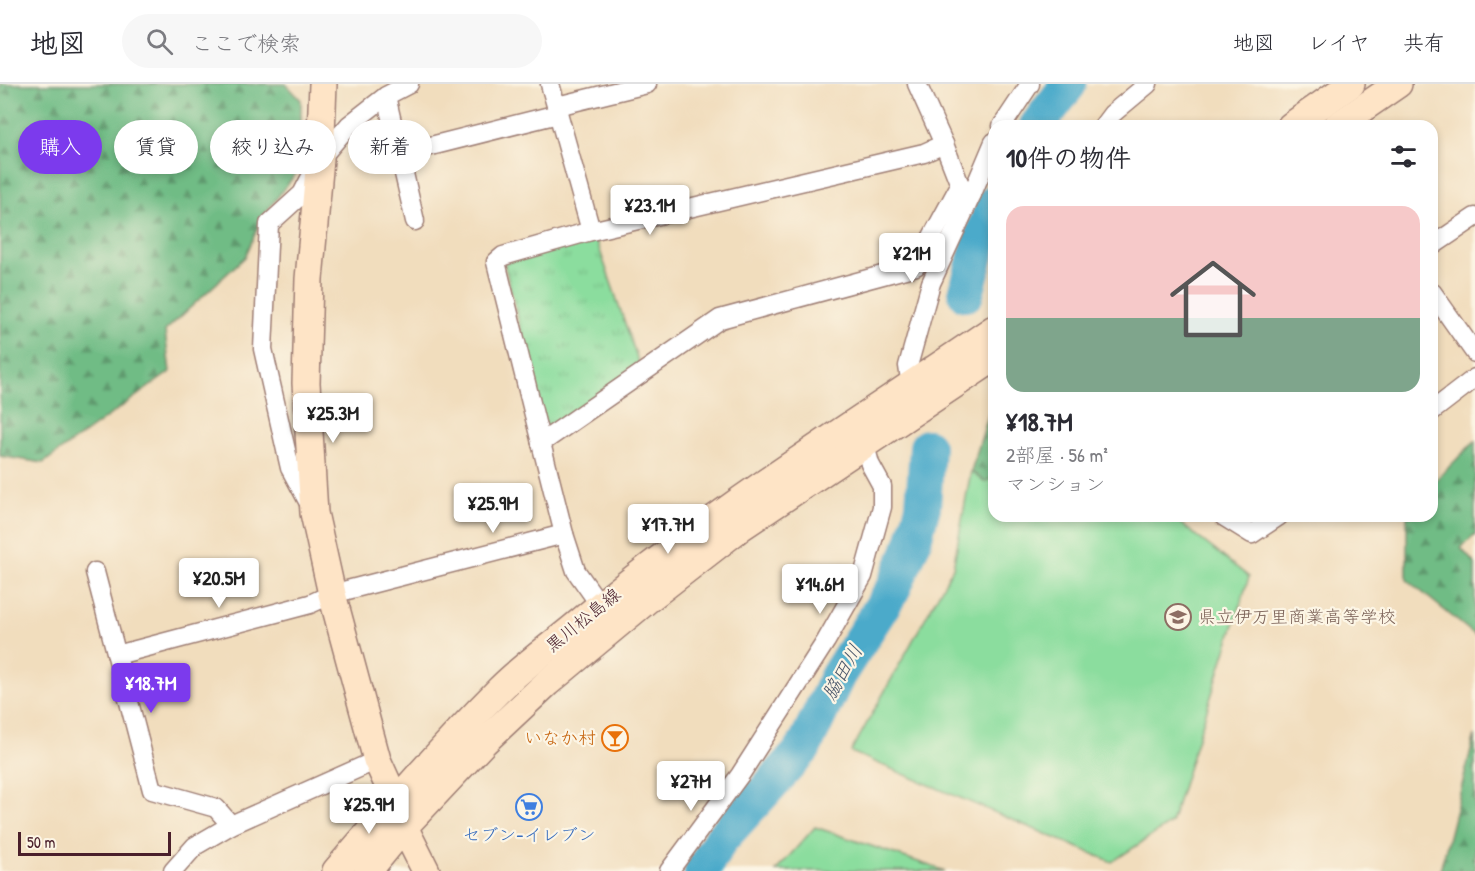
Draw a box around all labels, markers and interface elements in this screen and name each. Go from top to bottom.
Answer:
search box [122,14,542,68]
text: 地図 [30,24,86,62]
icon: search [143,25,176,58]
text: ここで検索 [191,28,301,58]
text: 地図 [1233,28,1275,57]
text: レイヤ [1308,28,1370,57]
text: 共有 [1403,28,1445,57]
chip: 購入 [18,120,102,174]
chip: 賃貸 [114,120,198,174]
chip: 絞り込み [210,120,336,174]
chip: 新着 [348,120,432,174]
text: 10件の物件 [1006,140,1131,175]
icon: filters [1387,140,1420,173]
pin: ¥23.1M [601,185,699,236]
text: ¥23.1M [624,191,676,218]
pin: ¥21M [876,233,948,284]
text: ¥21M [893,239,931,266]
icon: home [1159,245,1267,353]
pin: ¥25.3M [284,393,382,444]
text: ¥25.3M [307,399,359,426]
text: ¥18.7M [1006,404,1073,439]
text: 2部屋 · 56 m² [1006,441,1108,468]
text: マンション [1006,470,1105,497]
pin: ¥25.9M [444,483,542,534]
text: ¥25.9M [468,489,518,516]
pin: ¥17.7M [619,504,717,555]
text: ¥17.7M [642,510,694,537]
pin: ¥20.5M [170,558,268,609]
text: ¥20.5M [193,564,245,591]
pin: ¥14.6M [771,564,869,615]
text: ¥14.6M [796,570,844,597]
street label: 黒川松島線 [540,582,626,658]
school or university icon: 県立伊万里商業高等学校 [1163,602,1193,632]
place label: 県立伊万里商業高等学校 [1198,604,1396,629]
water label: 脇田川 [815,639,868,704]
pin: ¥18.7M [102,663,200,714]
text: ¥18.7M [125,669,177,696]
bar icon: いなか村 [600,723,630,753]
place label: いなか村 [524,725,596,750]
pin: ¥27M [655,761,727,812]
text: ¥27M [671,767,711,794]
pin: ¥25.9M [320,784,418,835]
text: ¥25.9M [344,790,394,817]
supermarket icon: セブン-イレブン [514,792,544,822]
place label: セブン-イレブン [462,822,596,847]
scale bar [18,829,171,856]
text: 50 m [27,831,56,853]

